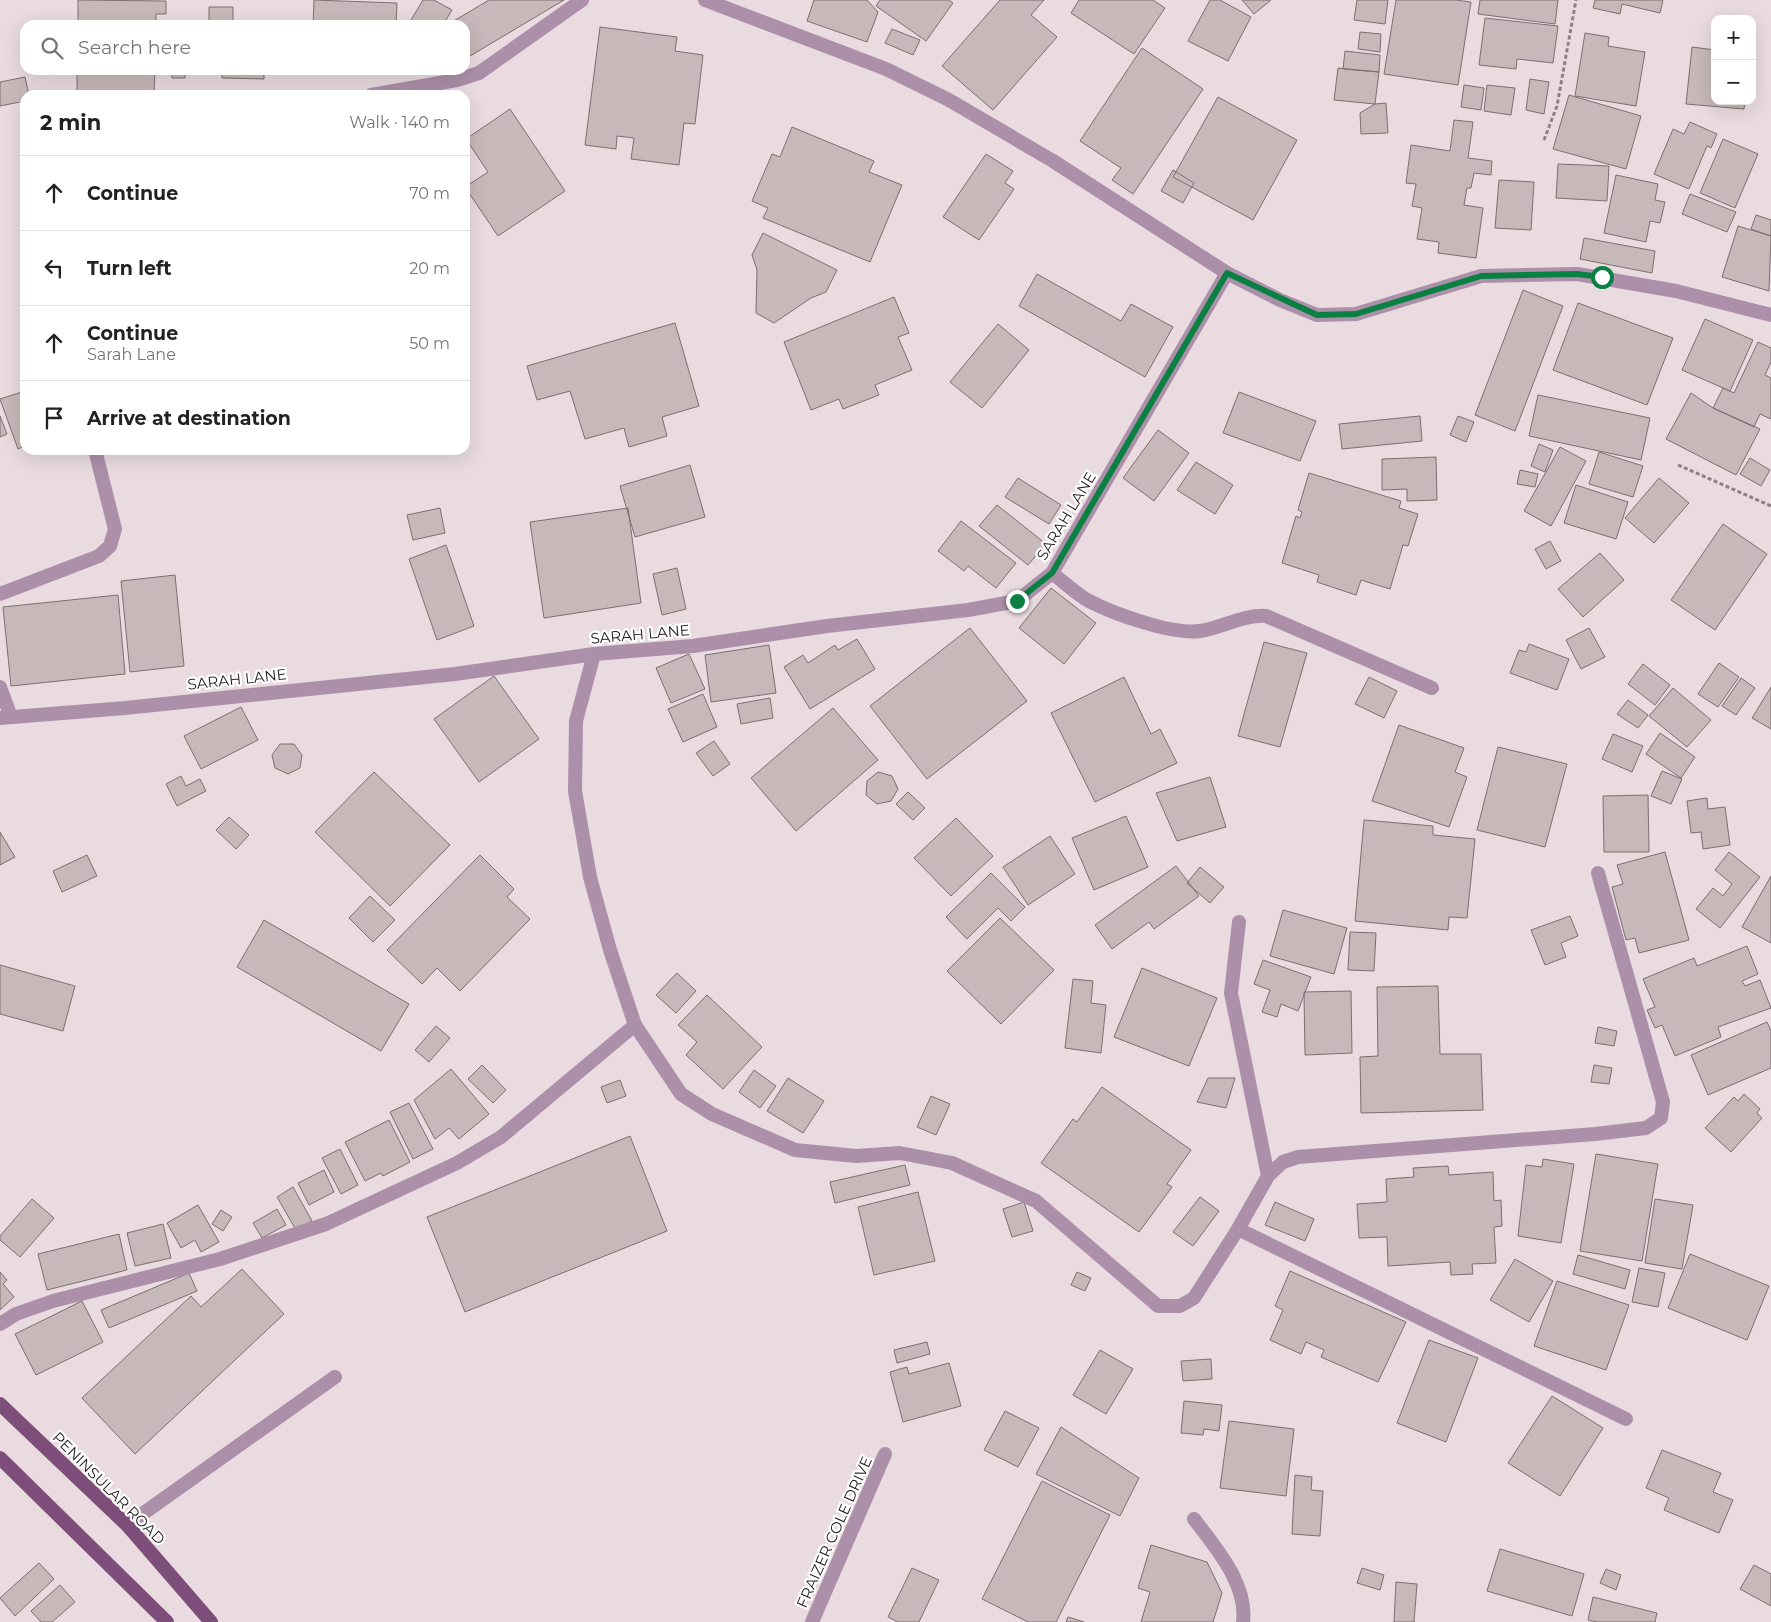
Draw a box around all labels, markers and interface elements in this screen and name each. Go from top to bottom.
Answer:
map controls [1711,15,1756,105]
button: + [1711,15,1756,60]
search box [20,20,470,75]
icon: search [38,34,66,62]
text: Search here [78,36,191,59]
button: − [1711,60,1756,105]
text: 2 min [40,110,101,135]
text: Walk · 140 m [349,113,450,132]
icon: ahead [40,179,68,207]
text: Continue [87,182,178,205]
text: 70 m [409,184,450,203]
icon: left [40,254,68,282]
text: Turn left [87,257,172,280]
text: 20 m [409,259,450,278]
route start [1591,266,1614,289]
text: Continue [87,322,178,345]
icon: ahead [40,329,68,357]
text: 50 m [409,334,450,353]
text: Sarah Lane [87,345,176,364]
icon: arrive [40,404,68,432]
text: Arrive at destination [87,407,291,430]
street label: SARAH LANE [1032,468,1100,564]
route end [1006,590,1029,613]
street label: SARAH LANE [590,620,690,648]
street label: SARAH LANE [187,664,287,694]
street label: PENINSULAR ROAD [49,1428,169,1548]
street label: FRAIZER COLE DRIVE [792,1453,876,1611]

